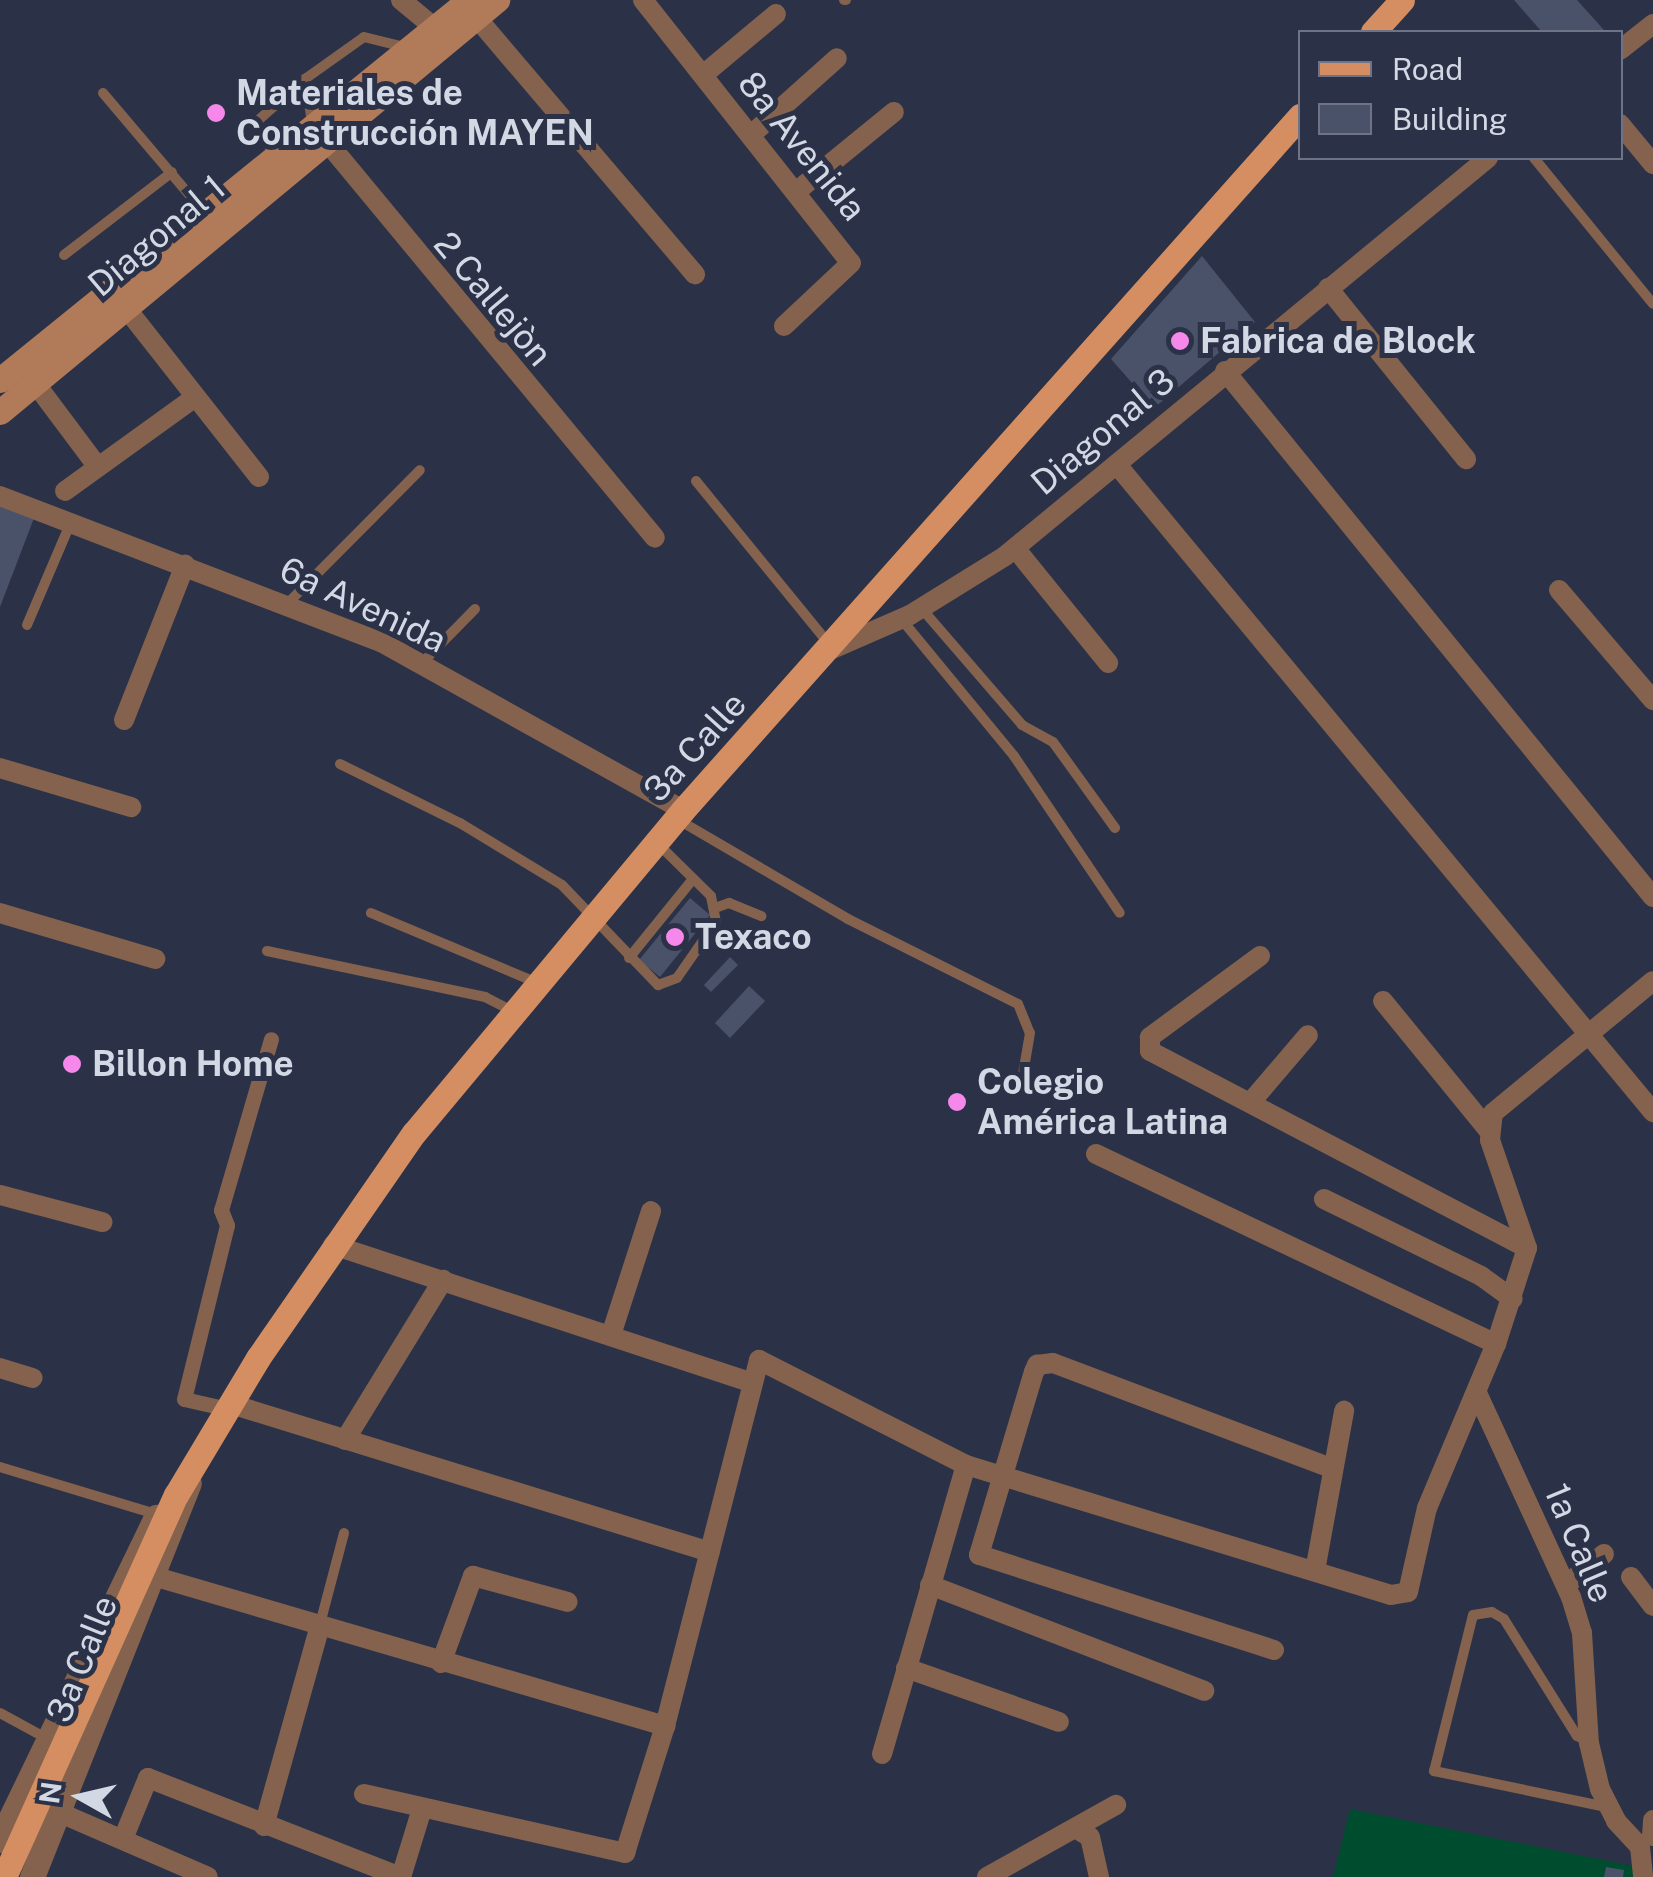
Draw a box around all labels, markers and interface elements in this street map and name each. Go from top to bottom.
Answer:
legend [1298,30,1623,160]
text: Road [1392,51,1463,87]
street label: 8a Avenida [729,63,875,229]
place label: Materiales de Construcción MAYEN [236,72,594,154]
text: Building [1392,101,1507,137]
marker: Materiales de Construcción MAYEN [205,102,227,124]
street label: Diagonal 1 [80,167,234,305]
street label: 2 Callejòn [425,224,561,374]
place label: Fabrica de Block [1200,320,1476,362]
marker: Fabrica de Block [1169,330,1191,352]
street label: Diagonal 3 [1023,360,1183,504]
street label: 6a Avenida [273,548,453,662]
street label: 3a Calle [635,684,755,810]
place label: Texaco [695,916,812,958]
marker: Texaco [664,926,686,948]
place label: Billon Home [92,1043,294,1085]
marker: Billon Home [61,1053,83,1075]
place label: Colegio América Latina [977,1061,1228,1143]
marker: Colegio América Latina [946,1091,968,1113]
street label: 1a Calle [1535,1477,1623,1609]
street label: 3a Calle [38,1590,126,1728]
north arrow [30,1747,130,1847]
text: N [32,1780,68,1806]

